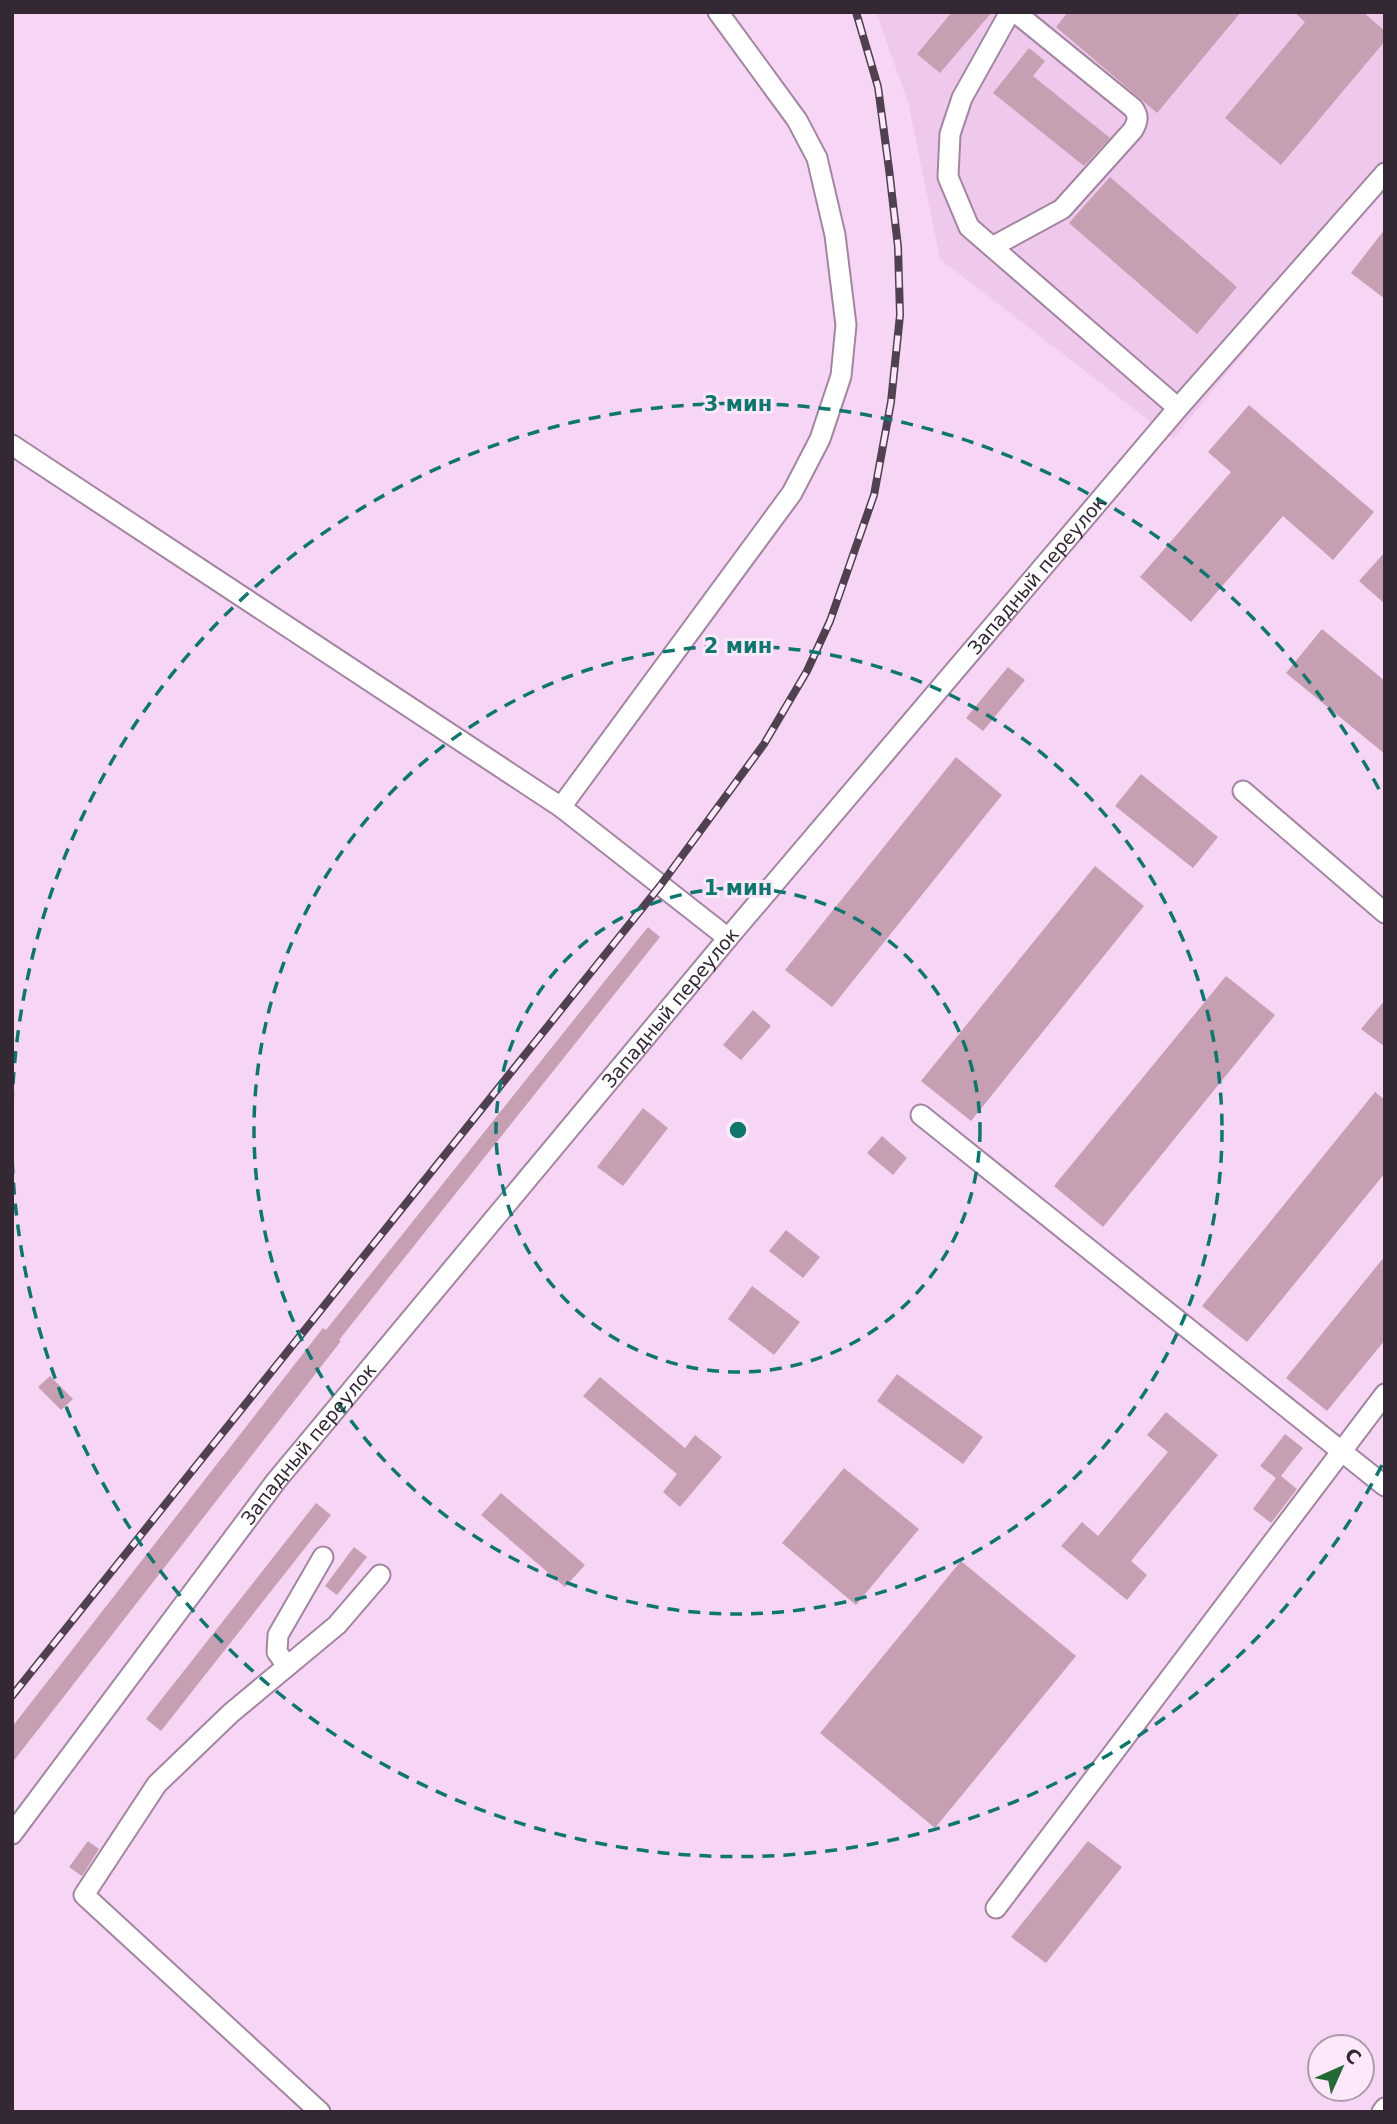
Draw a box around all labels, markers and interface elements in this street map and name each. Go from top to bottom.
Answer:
text: 3 мин [704,392,772,416]
street label: Западный переулок [963,491,1110,658]
text: 2 мин [704,634,772,658]
text: 1 мин [704,876,772,900]
street label: Западный переулок [597,923,743,1092]
centre of rings [726,1118,750,1142]
street label: Западный переулок [236,1359,380,1529]
north arrow [1306,2033,1376,2103]
text: С [1340,2043,1366,2069]

